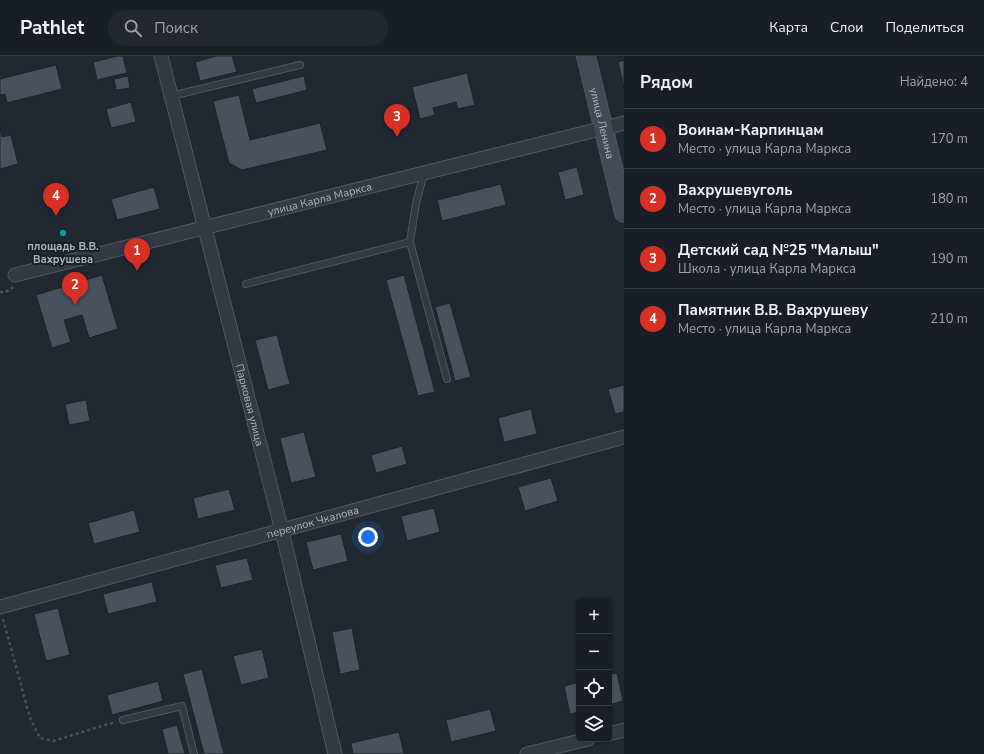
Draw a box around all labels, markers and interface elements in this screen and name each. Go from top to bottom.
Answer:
search box [108,10,388,46]
text: Pathlet [20,15,84,41]
icon: search [122,17,144,39]
text: Поиск [154,18,198,38]
text: Карта [769,18,808,37]
text: Слои [830,18,864,37]
text: Поделиться [886,18,964,37]
text: Рядом [640,71,693,94]
text: Найдено: 4 [900,73,968,91]
street label: улица Ленина [586,86,618,160]
pin: 3 [384,104,410,137]
text: Воинам-Карпинцам [678,120,824,140]
text: 1 [649,130,657,148]
text: 170 m [930,130,968,148]
text: Место · улица Карла Маркса [678,140,851,158]
street label: улица Карла Маркса [266,179,373,220]
text: Вахрушевуголь [678,180,793,200]
pin: 4 [43,183,69,216]
text: 2 [649,190,657,208]
text: 180 m [930,190,968,208]
text: Место · улица Карла Маркса [678,200,851,218]
marker: площадь В.В. Вахрушева [58,228,68,238]
pin: 1 [124,238,150,271]
place label: площадь В.В. Вахрушева [27,239,99,267]
text: Детский сад №25 "Малыш" [678,240,879,260]
text: 3 [649,250,657,268]
text: 190 m [930,250,968,268]
text: Школа · улица Карла Маркса [678,260,856,278]
pin: 2 [62,272,88,305]
text: Памятник В.В. Вахрушеву [678,300,868,320]
text: 4 [649,310,657,328]
text: 210 m [930,310,968,328]
text: Место · улица Карла Маркса [678,320,851,338]
street label: Парковая улица [232,362,267,448]
street label: переулок Чкалова [265,503,361,542]
your location [358,527,378,547]
map controls [576,598,612,742]
button: + [576,598,612,634]
button: − [576,634,612,670]
button: locate [576,670,612,706]
button: layers [576,706,612,742]

